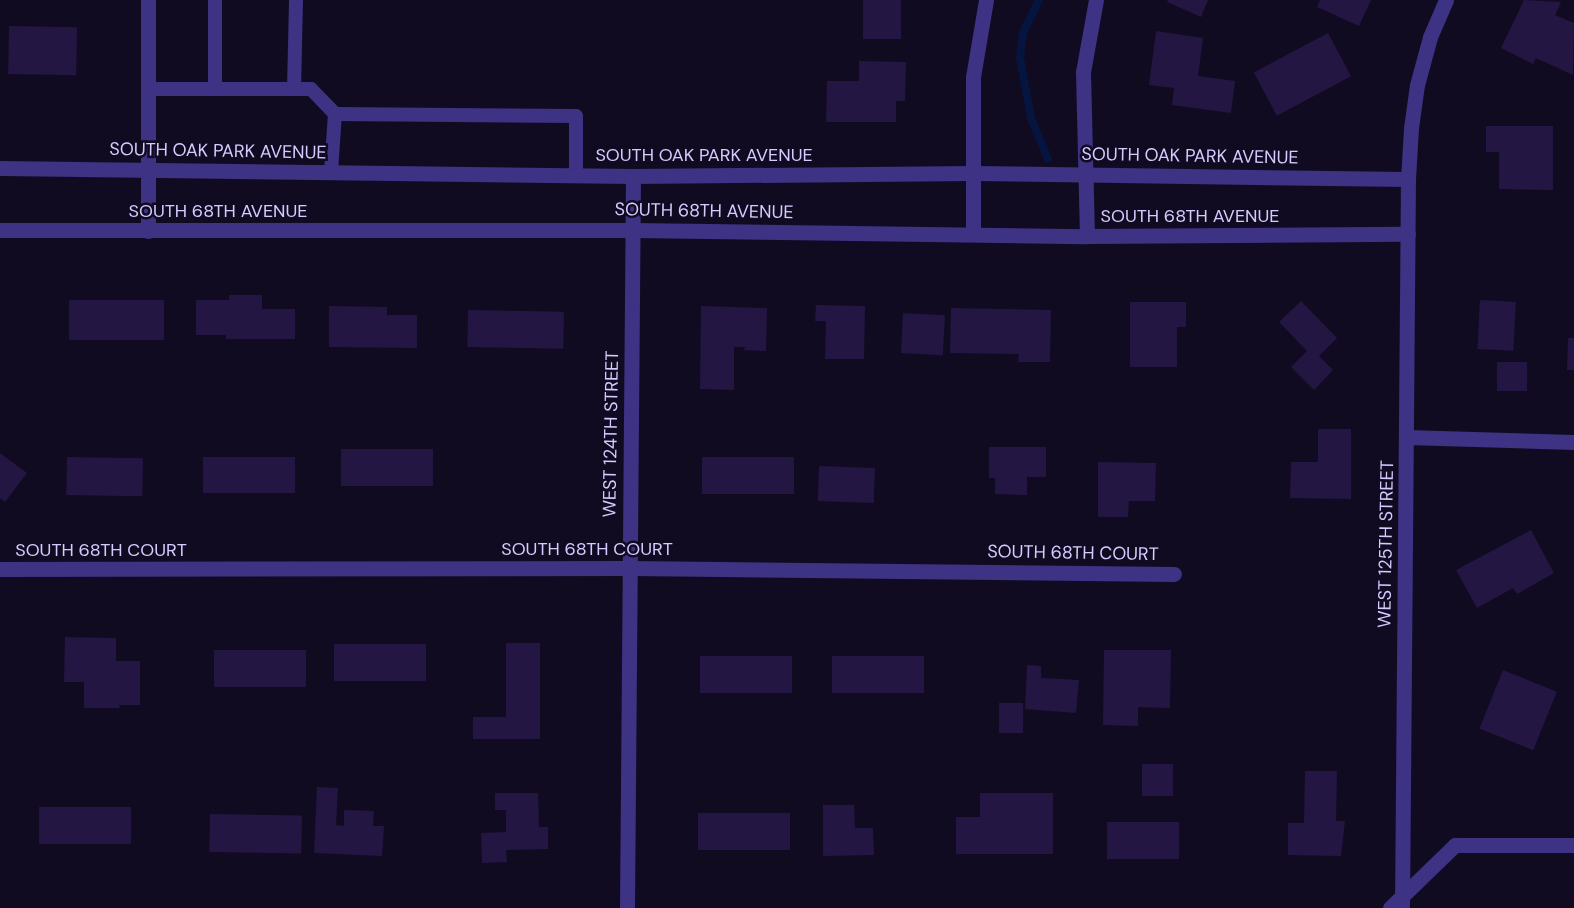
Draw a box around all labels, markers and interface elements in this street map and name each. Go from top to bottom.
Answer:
street label: SOUTH OAK PARK AVENUE [109,138,327,164]
street label: SOUTH OAK PARK AVENUE [1081,143,1299,169]
street label: SOUTH OAK PARK AVENUE [595,144,813,166]
street label: SOUTH 68TH AVENUE [614,199,794,223]
street label: SOUTH 68TH AVENUE [129,200,307,222]
street label: SOUTH 68TH AVENUE [1101,205,1279,227]
street label: WEST 124TH STREET [599,350,623,518]
street label: WEST 125TH STREET [1374,460,1398,628]
street label: SOUTH 68TH COURT [501,538,673,560]
street label: SOUTH 68TH COURT [15,539,187,561]
street label: SOUTH 68TH COURT [987,541,1159,565]

